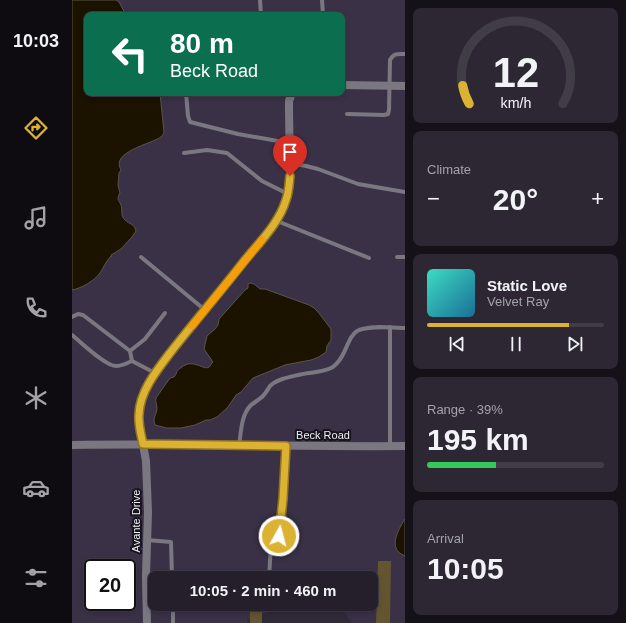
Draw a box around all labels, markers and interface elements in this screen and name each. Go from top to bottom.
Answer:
icon: left [104,28,156,80]
text: 80 m [170,28,234,59]
text: 10:03 [13,31,59,51]
text: 12 [492,48,539,95]
text: Beck Road [170,61,258,81]
text: km/h [500,94,531,110]
icon: directions [22,114,50,142]
pin [273,135,307,176]
icon: arrive [279,141,301,163]
text: Climate [427,162,471,177]
text: 20° [493,183,538,216]
text: − [427,186,440,211]
text: + [591,186,604,211]
icon: music [22,204,50,232]
text: Static Love [487,277,567,294]
icon: phone [22,294,50,322]
text: Velvet Ray [487,294,549,309]
icon: previous [446,333,468,355]
icon: pause [505,333,527,355]
icon: next [564,333,586,355]
icon: climate [22,384,50,412]
text: Range · 39% [427,402,503,417]
text: 195 km [427,423,529,456]
street label: Beck Road [296,429,350,441]
icon: car [22,474,50,502]
street label: Avante Drive [130,490,142,552]
position arrow [258,515,300,557]
text: Arrival [427,531,464,546]
text: 10:05 [427,552,504,585]
speed limit sign: 20 [84,559,136,611]
icon: filters [22,564,50,592]
text: 10:05 · 2 min · 460 m [190,582,336,599]

